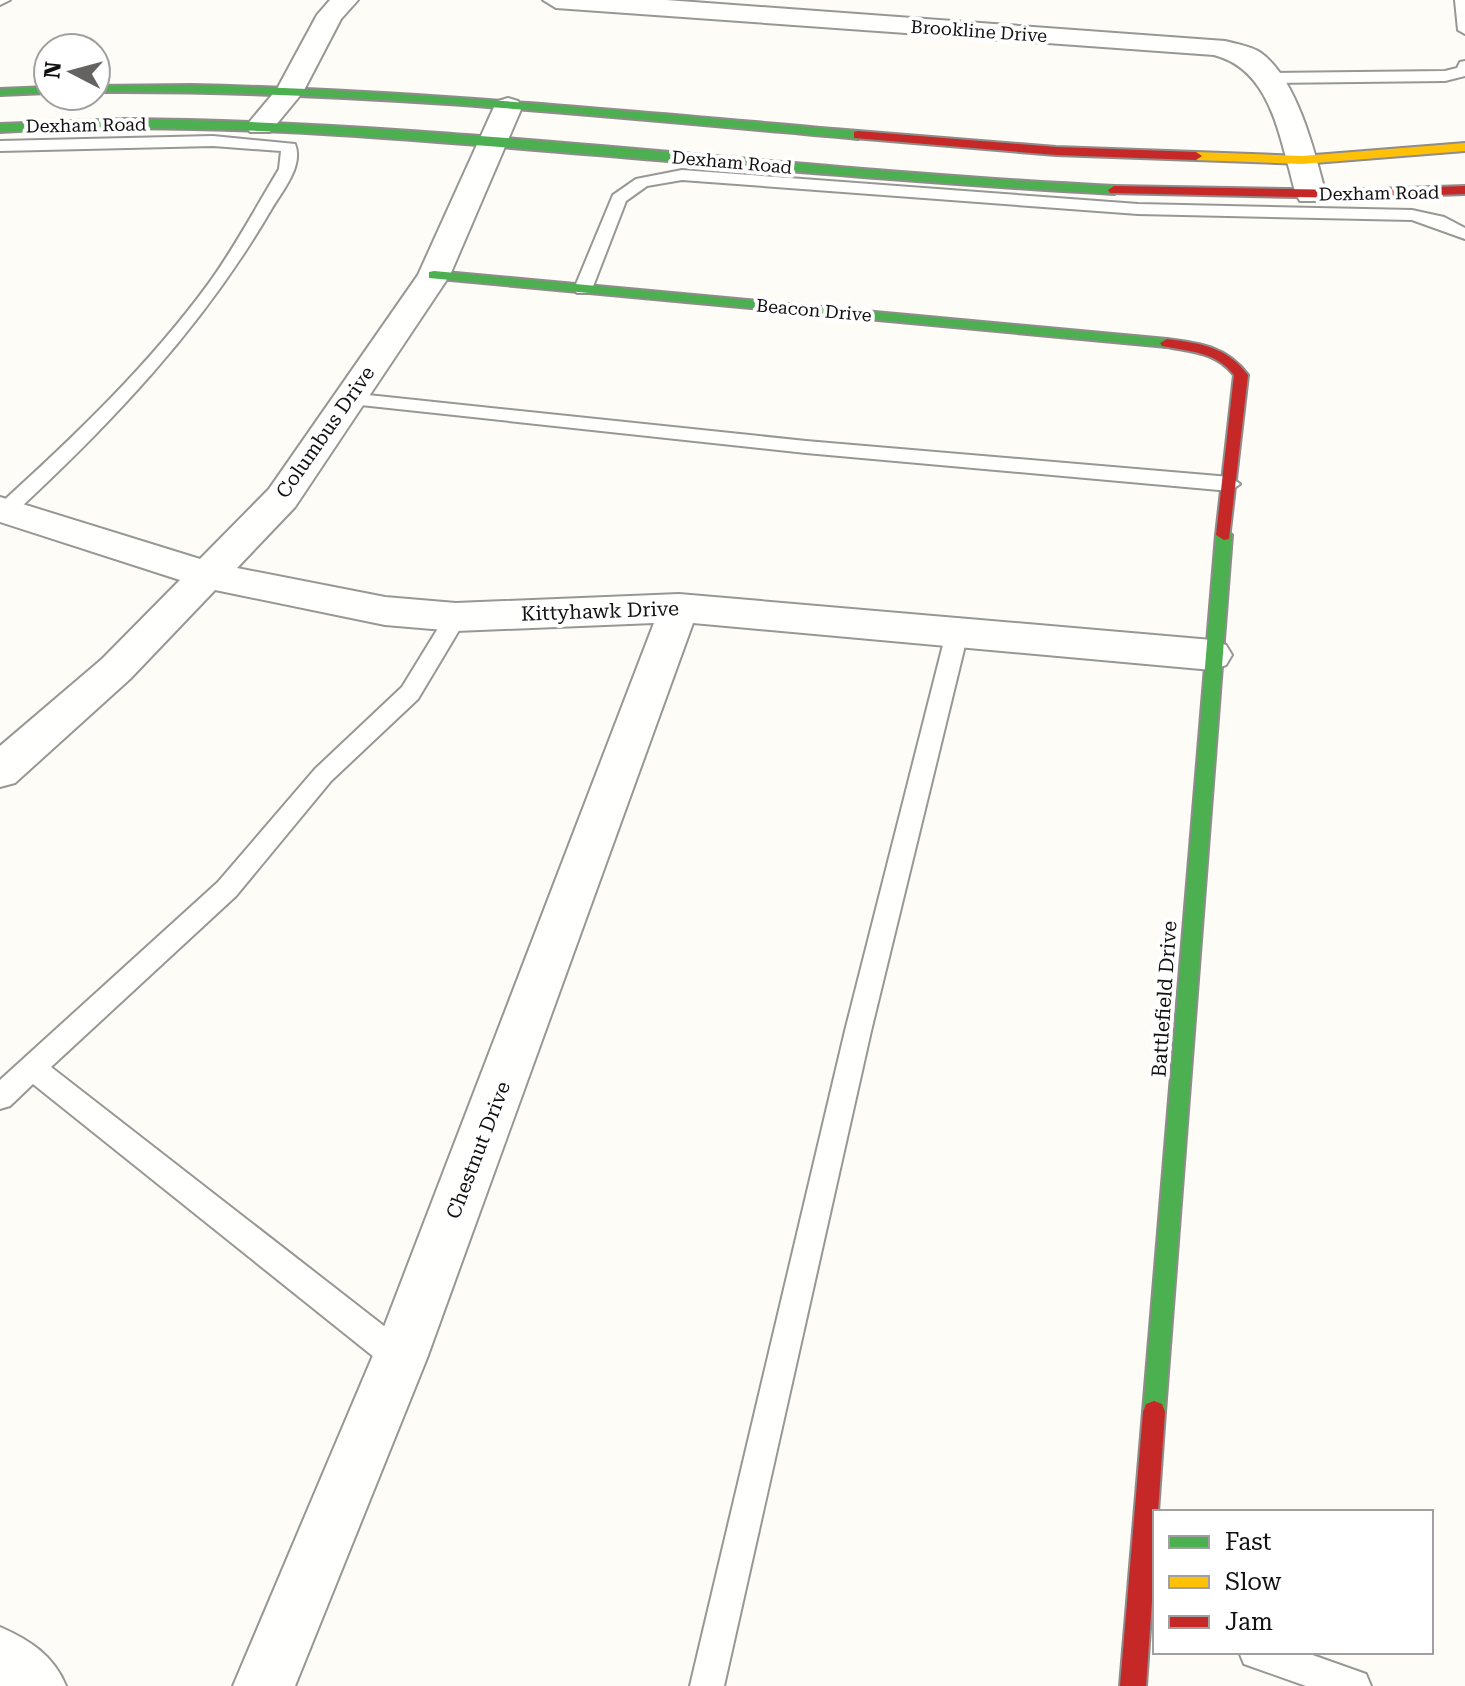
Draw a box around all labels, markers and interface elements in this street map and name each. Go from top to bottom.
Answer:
street label: Brookline Drive [910,16,1048,46]
north arrow [32,32,112,112]
text: N [39,60,66,80]
street label: Dexham Road [26,113,147,137]
street label: Dexham Road [671,146,793,178]
street label: Dexham Road [1319,181,1440,205]
street label: Beacon Drive [755,294,873,326]
street label: Columbus Drive [271,361,379,503]
street label: Kittyhawk Drive [521,596,679,626]
street label: Battlefield Drive [1147,920,1181,1078]
street label: Chestnut Drive [441,1078,515,1222]
legend [1153,1510,1433,1654]
text: Fast [1225,1528,1272,1556]
text: Slow [1225,1568,1282,1596]
text: Jam [1225,1608,1273,1636]

